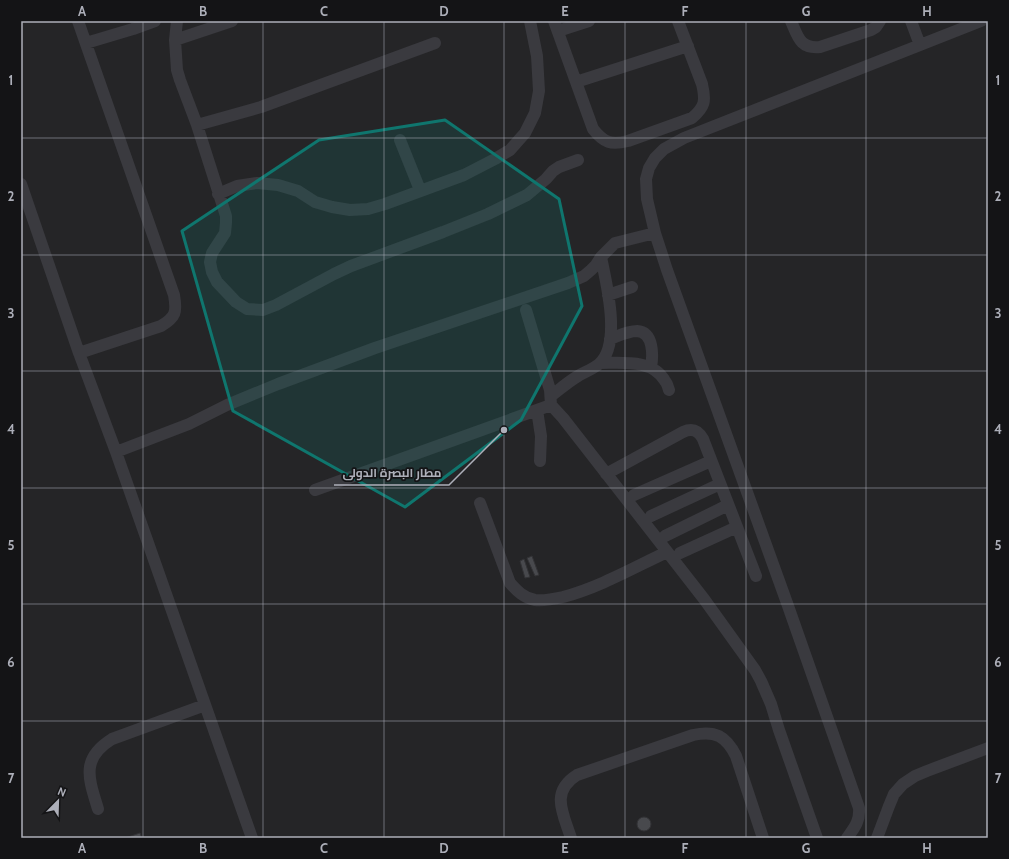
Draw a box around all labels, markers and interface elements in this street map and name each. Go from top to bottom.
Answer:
text: A [78,3,87,19]
text: B [199,3,207,19]
text: C [320,3,328,19]
text: D [439,3,449,19]
text: E [561,3,569,19]
text: F [682,3,689,19]
text: G [802,3,811,19]
text: H [922,3,932,19]
text: 1 [9,72,13,88]
text: 1 [996,72,1000,88]
text: 2 [8,188,15,204]
text: 2 [995,188,1002,204]
text: 3 [7,305,15,321]
text: 3 [994,305,1002,321]
text: 4 [7,421,15,437]
text: 4 [994,421,1002,437]
callout: مطار البصرة الدولى [334,461,449,485]
text: مطار البصرة الدولى [343,465,442,481]
text: 5 [8,537,15,553]
text: 5 [995,537,1002,553]
text: 6 [7,654,15,670]
text: 6 [994,654,1002,670]
text: 7 [8,770,15,786]
text: 7 [995,770,1002,786]
north arrow [38,781,78,821]
text: N [56,784,68,800]
text: A [78,840,87,856]
text: B [199,840,207,856]
text: C [320,840,328,856]
text: D [439,840,449,856]
text: E [561,840,569,856]
text: F [682,840,689,856]
text: G [802,840,811,856]
text: H [922,840,932,856]

